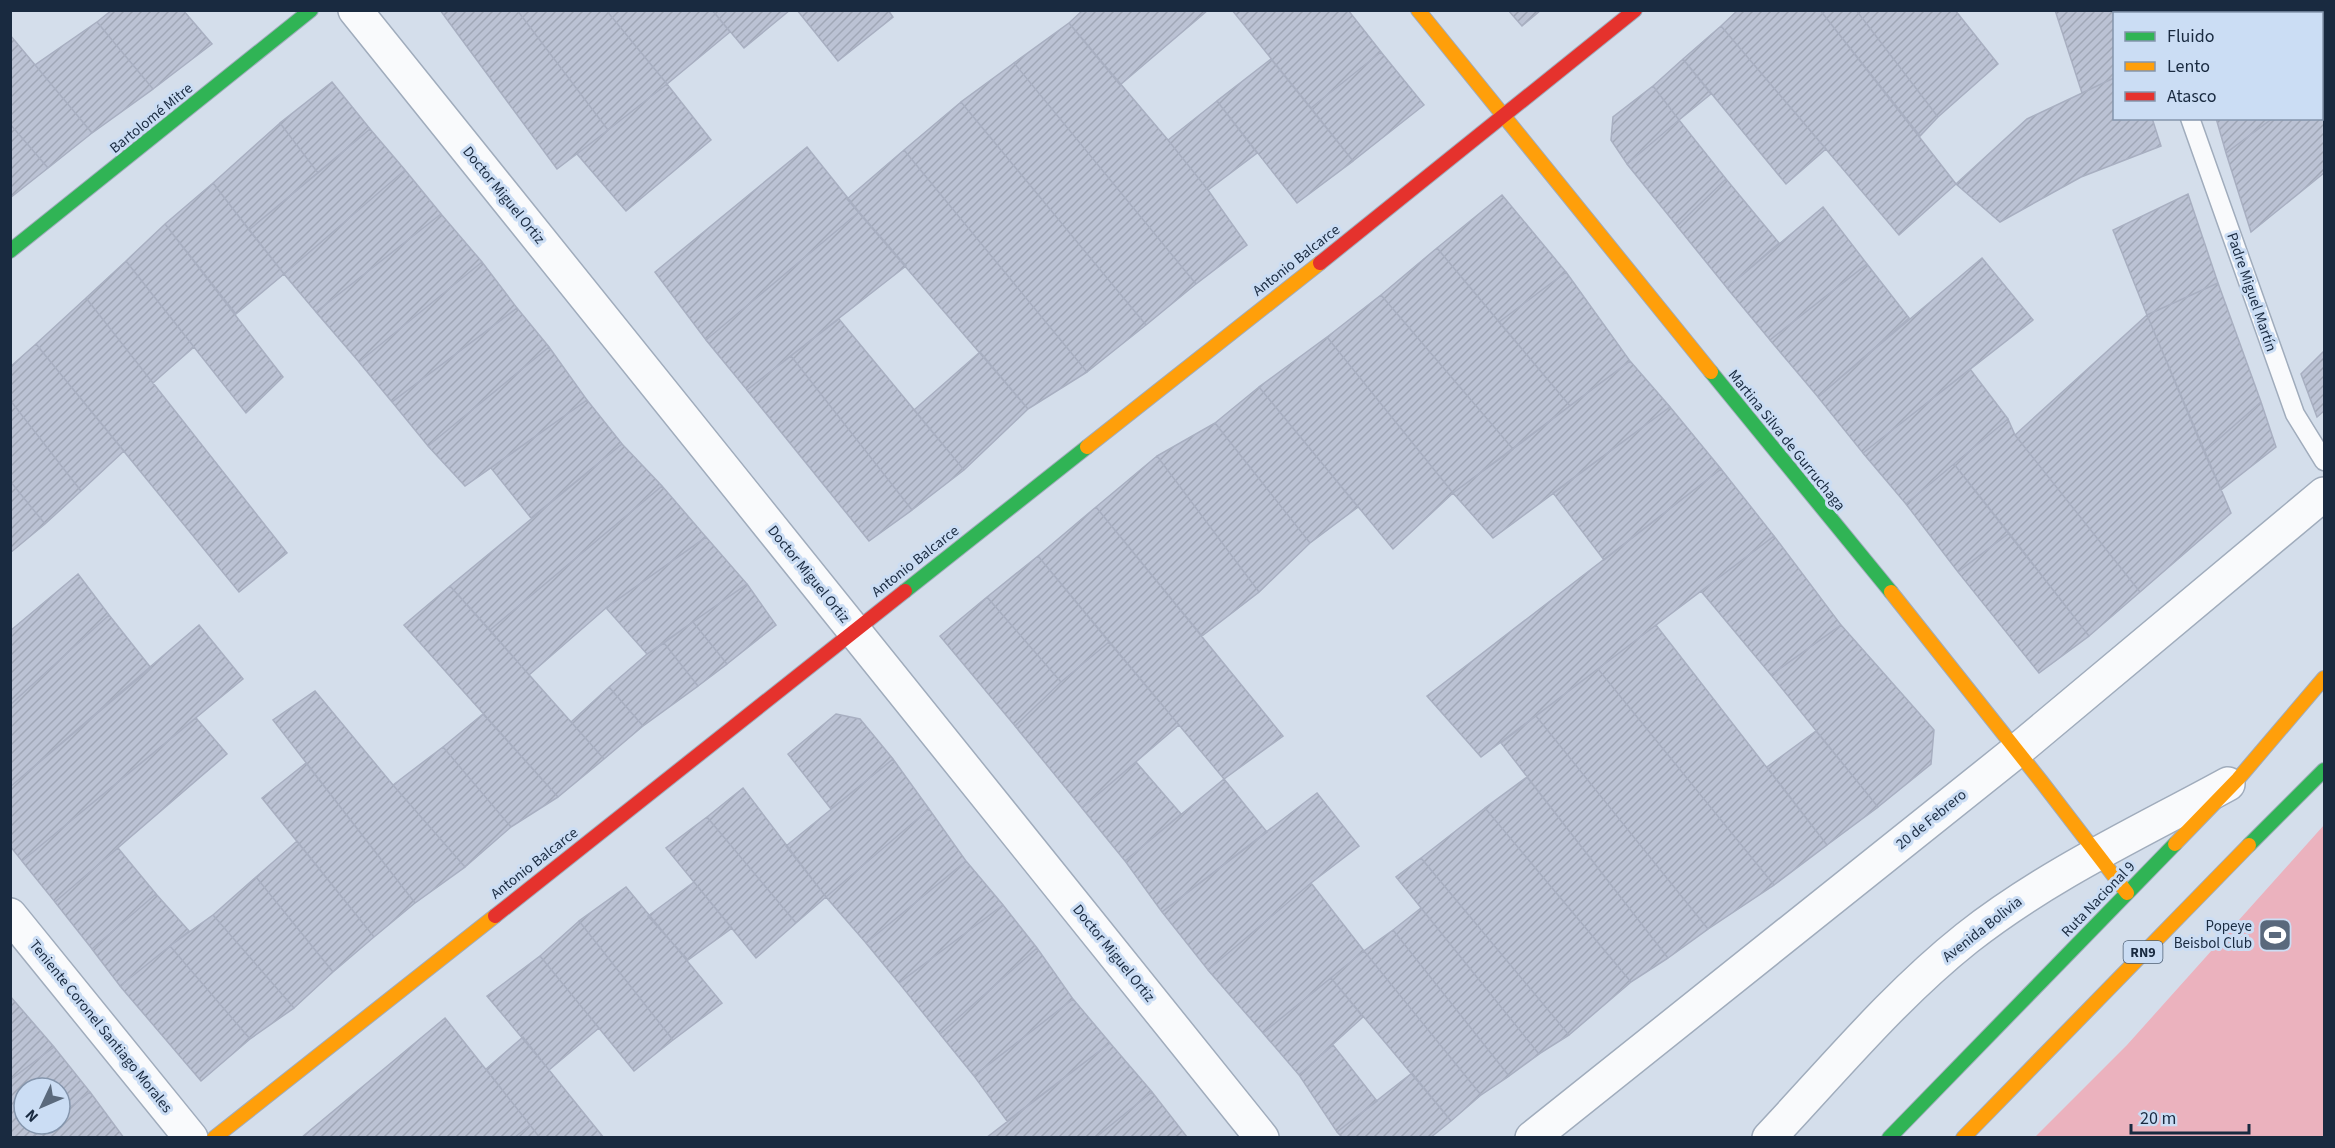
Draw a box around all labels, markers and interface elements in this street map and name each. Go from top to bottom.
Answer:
legend [2113,12,2323,120]
text: Fluido [2167,24,2214,49]
text: Lento [2167,54,2210,79]
street label: Bartolomé Mitre [105,78,197,159]
text: Atasco [2167,84,2216,109]
street label: Doctor Miguel Ortiz [458,142,550,249]
street label: Antonio Balcarce [1248,220,1344,301]
street label: Padre Miguel Martín [2221,230,2282,354]
street label: Martina Silva de Gurruchaga [1723,365,1850,515]
street label: Doctor Miguel Ortiz [763,521,855,628]
street label: Antonio Balcarce [867,521,963,602]
street label: 20 de Febrero [1892,784,1971,854]
street label: Antonio Balcarce [486,823,582,904]
street label: Ruta Nacional 9 [2057,857,2140,942]
street label: Avenida Bolivia [1938,892,2027,967]
street label: Doctor Miguel Ortiz [1068,900,1160,1007]
place label: Popeye Beisbol Club [2174,916,2252,954]
sports icon: Popeye Beisbol Club [2257,917,2293,953]
street label: Teniente Coronel Santiago Morales [24,935,177,1117]
road number: RN9 [2124,941,2162,963]
north arrow [12,1076,72,1136]
scale bar [2131,1097,2250,1135]
text: N [20,1104,44,1127]
text: 20 m [2140,1106,2176,1131]

